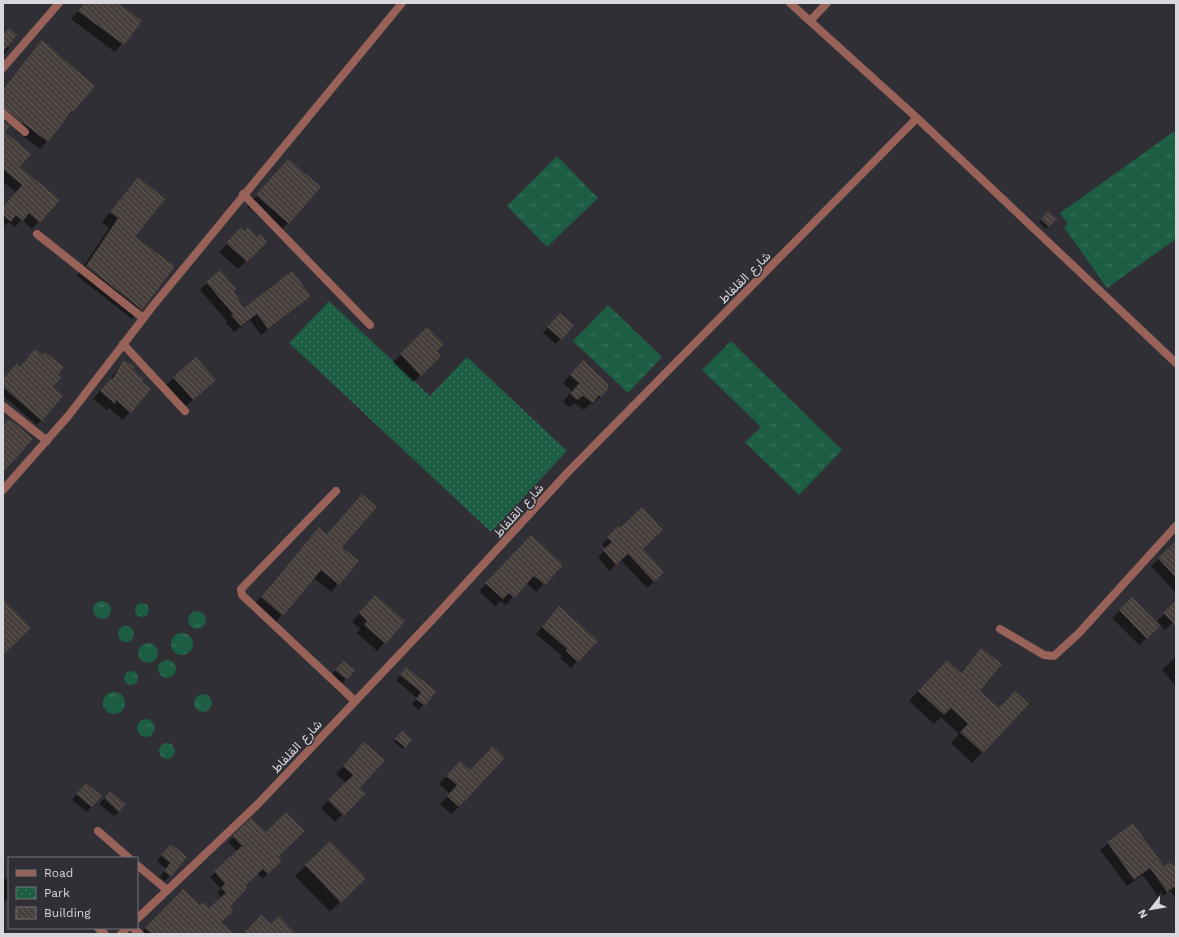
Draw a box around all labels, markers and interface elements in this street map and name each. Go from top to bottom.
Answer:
street label: شارع القلفاط [715,248,775,308]
street label: شارع القلفاط [490,480,548,542]
street label: شارع القلفاط [268,717,326,777]
legend [8,857,138,929]
text: Road [44,866,73,880]
text: Park [44,886,70,900]
north arrow [1131,889,1171,929]
text: Building [44,906,91,920]
text: N [1135,907,1151,921]

